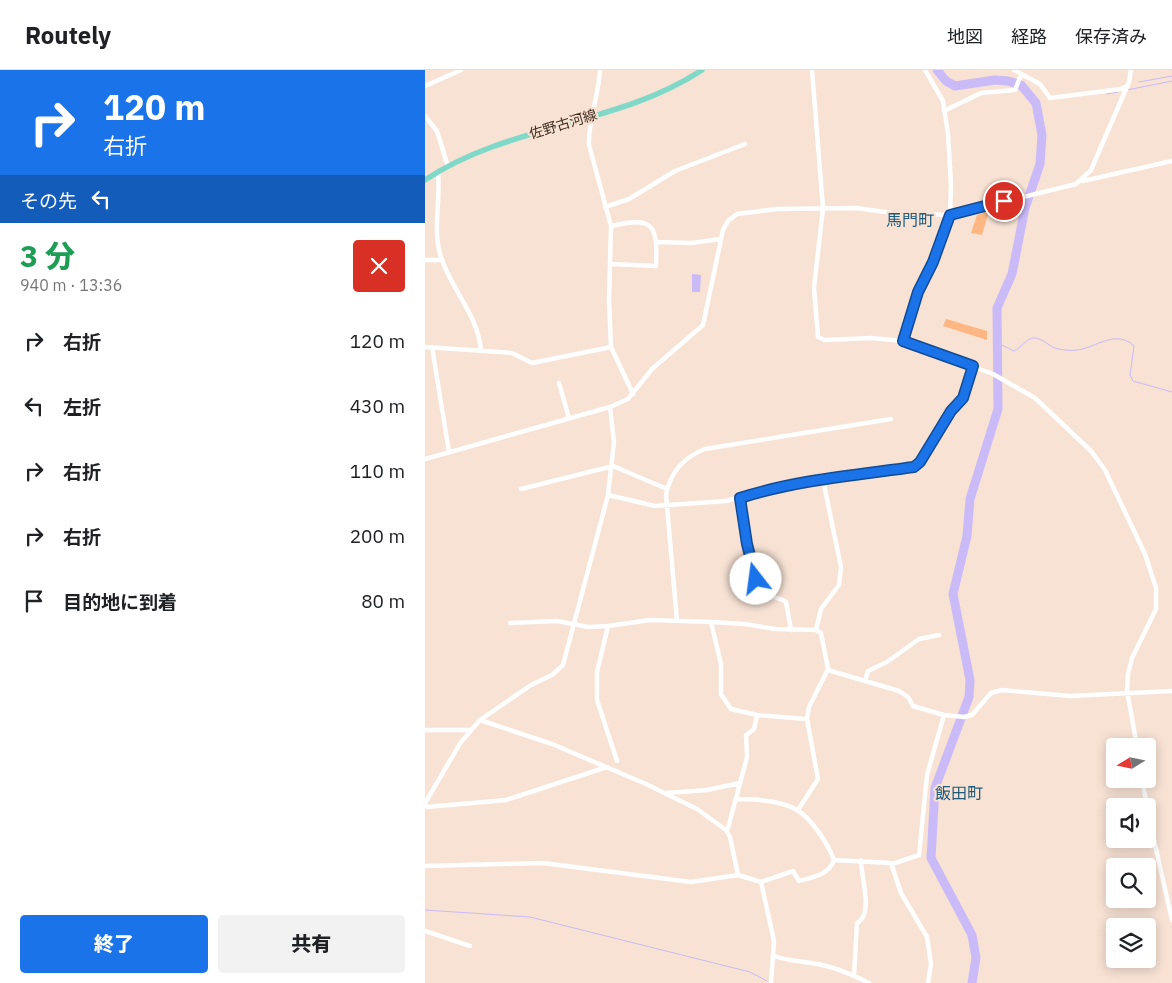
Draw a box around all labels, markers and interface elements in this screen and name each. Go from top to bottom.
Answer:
text: Routely [25,19,111,51]
text: 地図 [947,25,983,48]
text: 経路 [1011,25,1047,48]
text: 保存済み [1075,25,1147,48]
text: 120 m [103,84,206,130]
icon: right [20,90,85,155]
street label: 佐野古河線 [527,105,599,143]
text: 右折 [103,131,147,160]
pin [983,180,1025,222]
icon: left [87,185,115,213]
icon: arrive [990,187,1018,215]
text: その先 [20,189,77,213]
district label: 馬門町 [886,210,934,230]
text: 3 分 [20,236,75,275]
button: close [353,240,405,292]
text: 940 m · 13:36 [20,275,122,295]
icon: right [20,327,48,355]
text: 120 m [350,329,405,353]
text: 右折 [63,330,101,354]
icon: left [20,392,48,420]
text: 430 m [350,394,405,418]
text: 左折 [63,395,101,419]
icon: right [20,457,48,485]
text: 110 m [350,459,405,483]
text: 右折 [63,460,101,484]
icon: right [20,522,48,550]
text: 200 m [350,524,405,548]
text: 右折 [63,525,101,549]
position arrow [729,552,781,604]
icon: arrive [20,587,48,615]
text: 80 m [361,589,405,613]
text: 目的地に到着 [63,590,177,614]
north arrow [1106,738,1156,788]
map controls [1106,738,1156,968]
district label: 飯田町 [935,783,983,803]
button: sound [1106,798,1156,848]
button: search [1106,858,1156,908]
button: 終了 [20,915,208,973]
button: 共有 [218,915,405,973]
button: layers [1106,918,1156,968]

